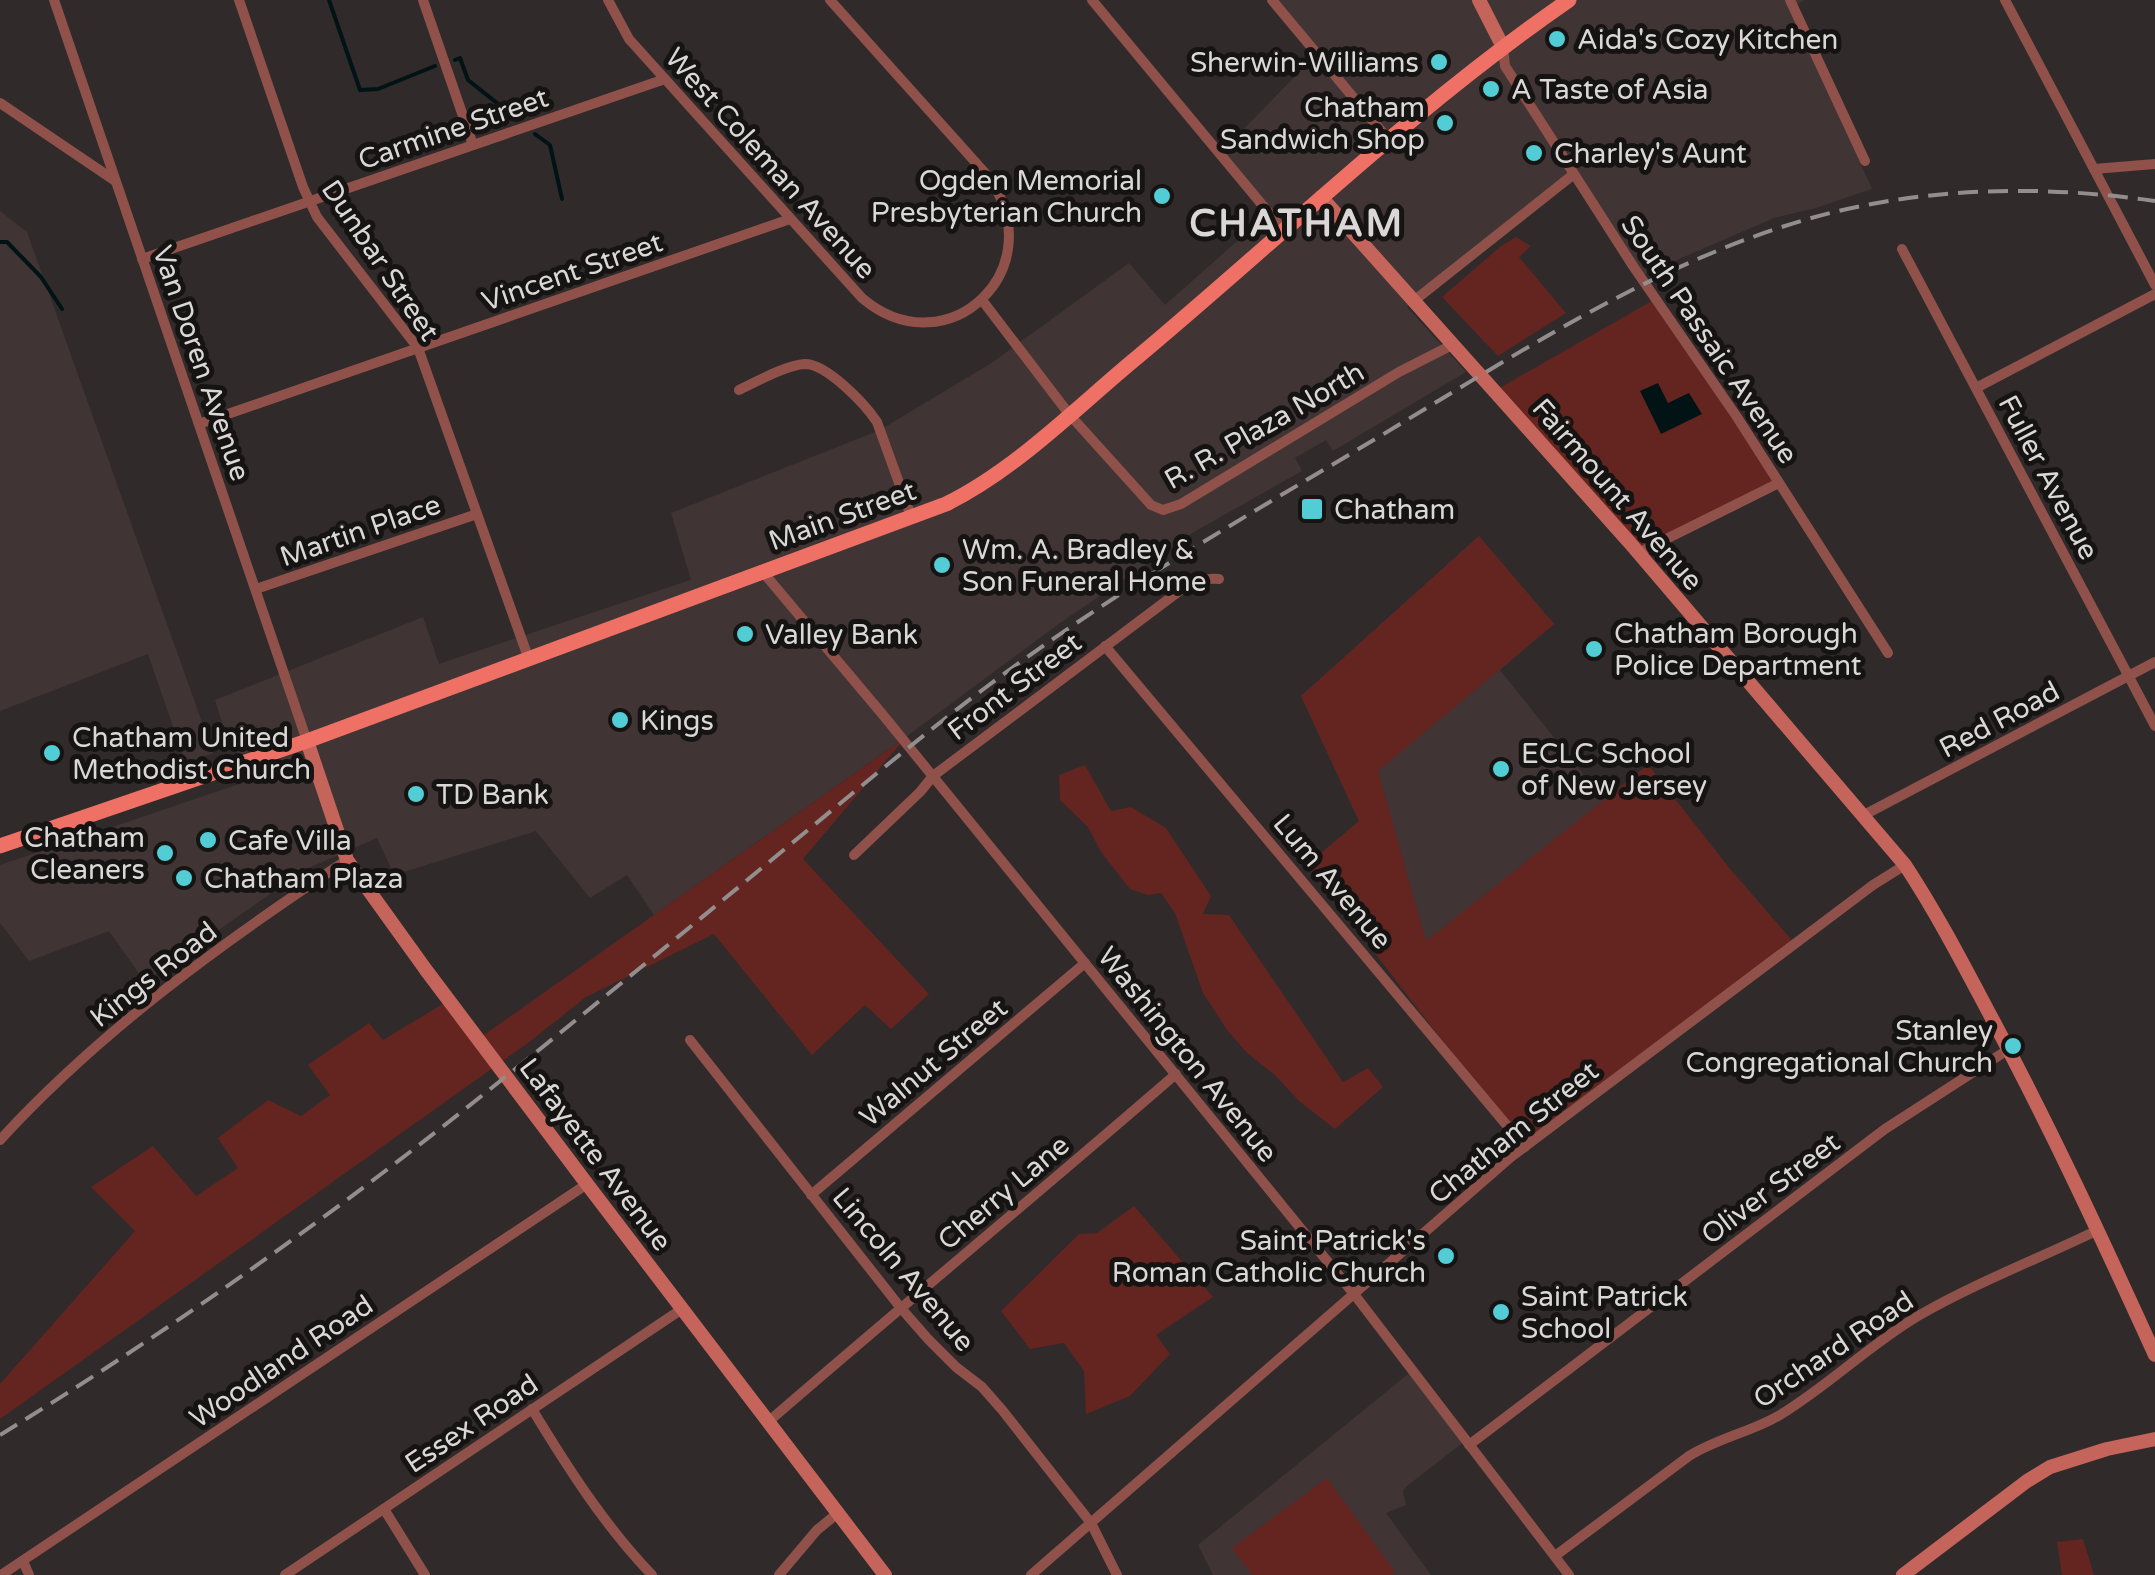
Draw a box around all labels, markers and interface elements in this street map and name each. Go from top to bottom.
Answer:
place label: Aida's Cozy Kitchen [1577,23,1838,57]
marker: Aida's Cozy Kitchen [1546,28,1568,50]
street label: West Coleman Avenue [658,41,883,286]
place label: Sherwin-Williams [1190,46,1419,80]
marker: Sherwin-Williams [1428,51,1450,73]
place label: A Taste of Asia [1511,73,1709,107]
marker: A Taste of Asia [1480,78,1502,100]
street label: Carmine Street [354,80,553,177]
place label: Chatham Sandwich Shop [1220,91,1425,157]
marker: Chatham Sandwich Shop [1434,112,1456,134]
place label: Charley's Aunt [1554,137,1747,171]
marker: Charley's Aunt [1523,142,1545,164]
place label: Ogden Memorial Presbyterian Church [871,164,1142,230]
street label: Dunbar Street [314,174,447,348]
marker: Ogden Memorial Presbyterian Church [1151,185,1173,207]
district label: CHATHAM [1189,201,1405,247]
street label: South Passaic Avenue [1613,209,1805,470]
street label: Vincent Street [478,225,667,319]
street label: Van Doren Avenue [145,241,257,485]
street label: R. R. Plaza North [1159,355,1370,497]
street label: Fuller Avenue [1991,390,2106,565]
street label: Fairmount Avenue [1525,392,1710,598]
street label: Main Street [764,474,921,558]
street label: Martin Place [276,488,445,574]
place label: Chatham [1334,493,1455,527]
marker: Chatham [1299,496,1325,522]
place label: Wm. A. Bradley & Son Funeral Home [962,533,1207,599]
marker: Wm. A. Bradley & Son Funeral Home [931,554,953,576]
place label: Chatham Borough Police Department [1614,617,1862,683]
place label: Valley Bank [765,618,918,652]
marker: Valley Bank [734,623,756,645]
street label: Front Street [941,625,1088,748]
marker: Chatham Borough Police Department [1583,638,1605,660]
street label: Red Road [1934,674,2065,766]
place label: Kings [640,704,714,738]
marker: Kings [609,709,631,731]
place label: Chatham United Methodist Church [72,721,311,787]
place label: ECLC School of New Jersey [1521,737,1707,803]
marker: Chatham United Methodist Church [41,742,63,764]
marker: ECLC School of New Jersey [1490,758,1512,780]
place label: TD Bank [436,778,549,812]
marker: TD Bank [405,783,427,805]
street label: Lum Avenue [1266,807,1399,956]
place label: Chatham Cleaners [24,821,145,887]
place label: Cafe Villa [228,824,352,858]
marker: Cafe Villa [197,829,219,851]
marker: Chatham Cleaners [154,842,176,864]
place label: Chatham Plaza [204,862,403,896]
marker: Chatham Plaza [173,867,195,889]
street label: Kings Road [83,915,224,1035]
street label: Washington Avenue [1090,940,1285,1169]
street label: Walnut Street [853,991,1014,1134]
place label: Stanley Congregational Church [1686,1014,1993,1080]
marker: Stanley Congregational Church [2002,1035,2024,1057]
street label: Lafayette Avenue [512,1052,679,1258]
street label: Chatham Street [1422,1054,1606,1212]
street label: Oliver Street [1695,1125,1847,1252]
street label: Cherry Lane [931,1128,1076,1257]
street label: Lincoln Avenue [825,1181,982,1359]
place label: Saint Patrick's Roman Catholic Church [1112,1224,1426,1290]
marker: Saint Patrick's Roman Catholic Church [1435,1245,1457,1267]
place label: Saint Patrick School [1521,1280,1688,1346]
street label: Orchard Road [1747,1284,1920,1416]
street label: Woodland Road [183,1288,380,1436]
marker: Saint Patrick School [1490,1301,1512,1323]
street label: Essex Road [399,1367,545,1481]

